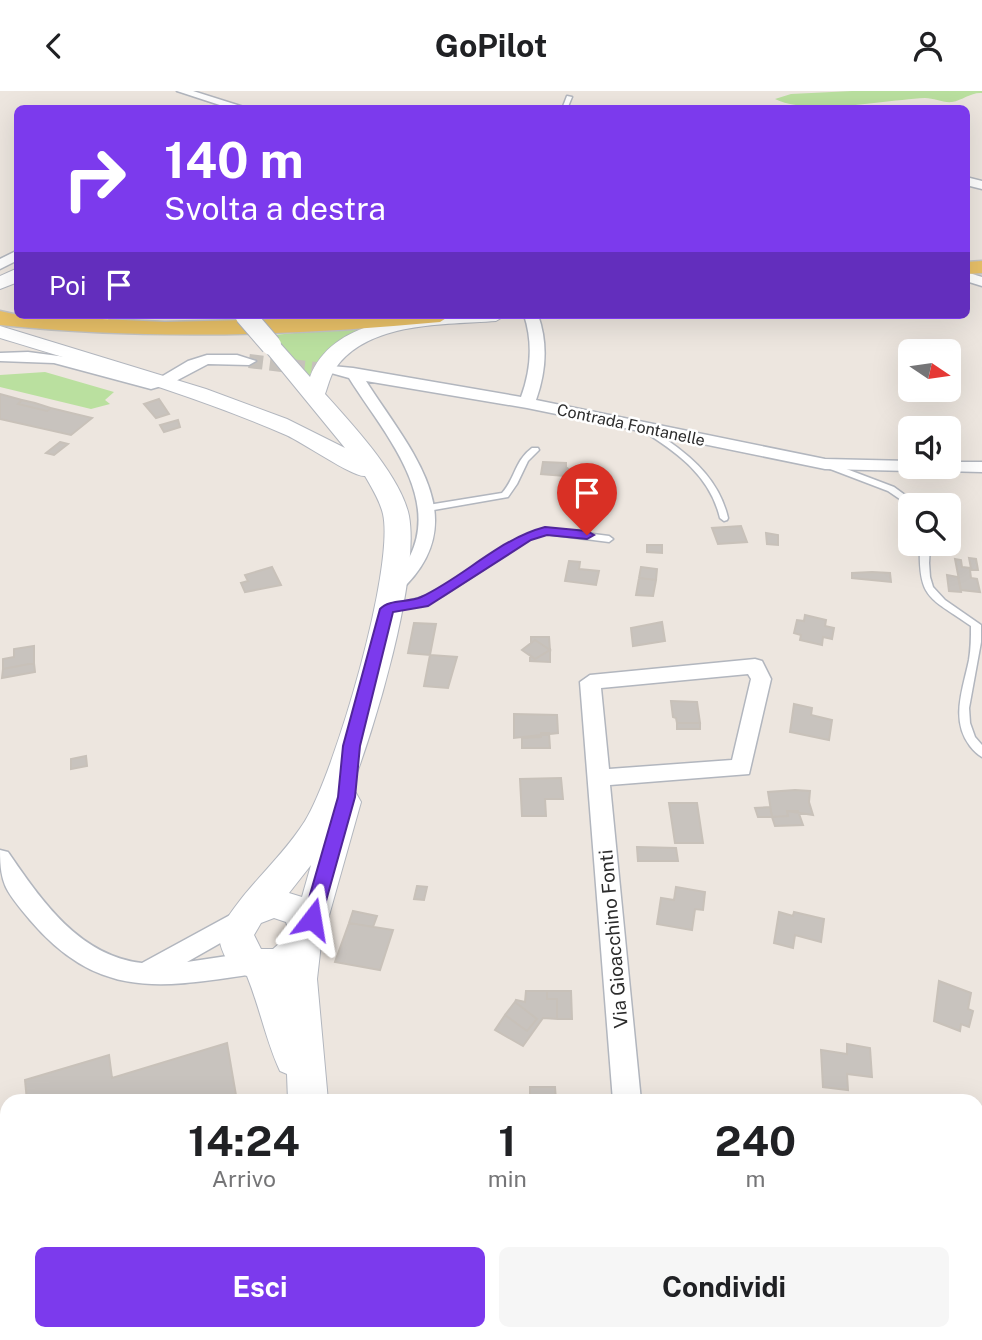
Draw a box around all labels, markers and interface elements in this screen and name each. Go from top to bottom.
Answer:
icon: back [35,27,73,65]
text: GoPilot [435,27,547,64]
icon: person [909,27,947,65]
text: 140 m [164,131,304,189]
icon: right [49,133,140,224]
text: Svolta a destra [164,190,386,227]
icon: arrive [100,266,138,304]
text: Poi [49,270,86,301]
north arrow [898,339,961,403]
map controls [898,339,961,556]
street label: Contrada Fontanelle [555,400,707,450]
button: sound [898,416,961,479]
pin [557,463,617,535]
icon: arrive [568,474,606,512]
button: search [898,493,961,556]
street label: Via Gioacchino Fonti [594,849,632,1029]
position arrow [275,882,349,956]
text: 14:24 [188,1116,300,1165]
text: 1 [498,1116,516,1165]
text: 240 [715,1116,796,1165]
text: Arrivo [212,1165,276,1192]
text: min [488,1165,527,1192]
text: m [745,1165,765,1192]
button: Esci [35,1247,485,1327]
button: Condividi [499,1247,949,1327]

